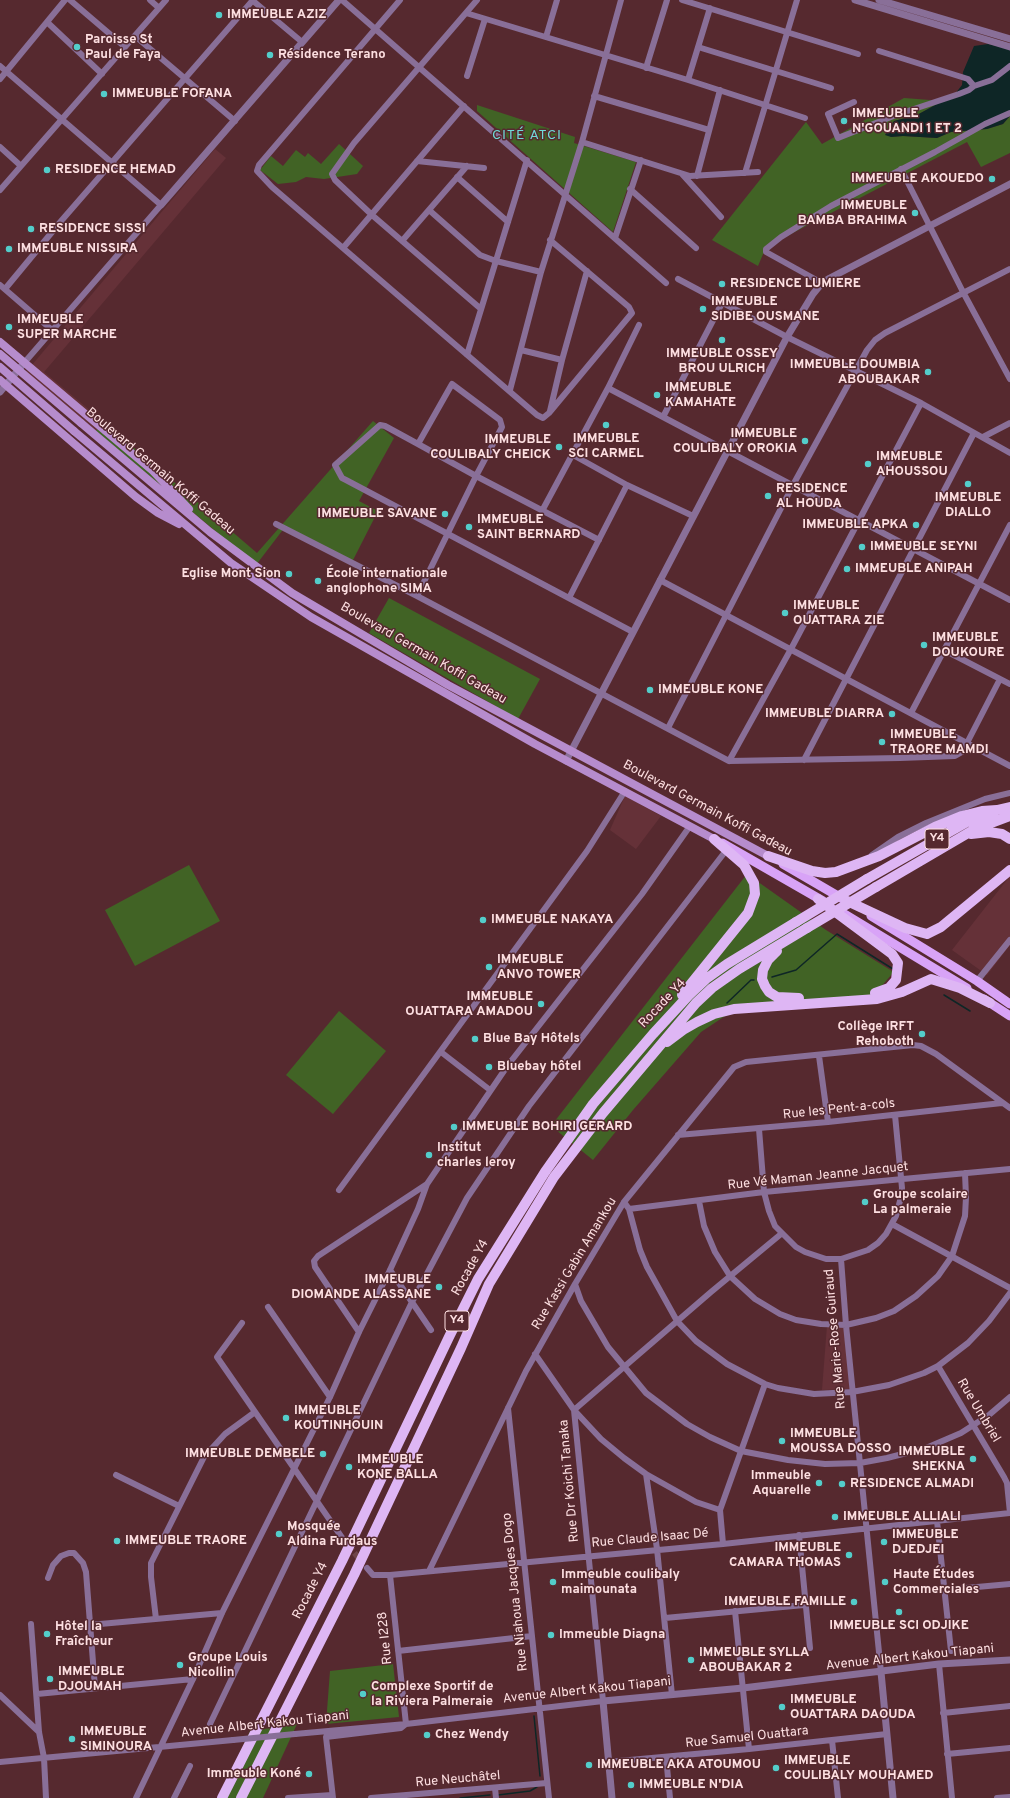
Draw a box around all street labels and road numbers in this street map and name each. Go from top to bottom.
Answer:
street label: Boulevard Germain Koffi Gadeau [82,405,238,539]
street label: Boulevard Germain Koffi Gadeau [337,600,509,708]
street label: Boulevard Germain Koffi Gadeau [620,758,794,860]
road number: Y4 [925,829,949,849]
street label: Rocade Y4 [636,976,690,1032]
street label: Rue les Pent-a-cols [782,1096,896,1124]
street label: Rue Vé Maman Jeanne Jacquet [727,1160,909,1194]
street label: Rue Kassi Gabin Amankou [529,1195,621,1333]
street label: Rocade Y4 [449,1237,493,1299]
street label: Rue Marie-Rose Guiraud [822,1268,850,1410]
road number: Y4 [445,1311,469,1331]
street label: Rue Umbriel [953,1376,1003,1446]
street label: Rue Dr Koichi Tanaka [557,1419,583,1543]
street label: Rue Niahoua Jacques Dogo [500,1512,532,1672]
street label: Rue Claude Isaac Dé [591,1526,709,1552]
street label: Rocade Y4 [290,1560,332,1622]
street label: Rue I228 [375,1611,397,1665]
street label: Avenue Albert Kakou Tiapani [825,1641,995,1675]
street label: Avenue Albert Kakou Tiapani [502,1674,672,1708]
street label: Avenue Albert Kakou Tiapani [180,1708,350,1742]
street label: Rue Samuel Ouattara [685,1724,809,1752]
street label: Rue Neuchâtel [415,1769,501,1791]

